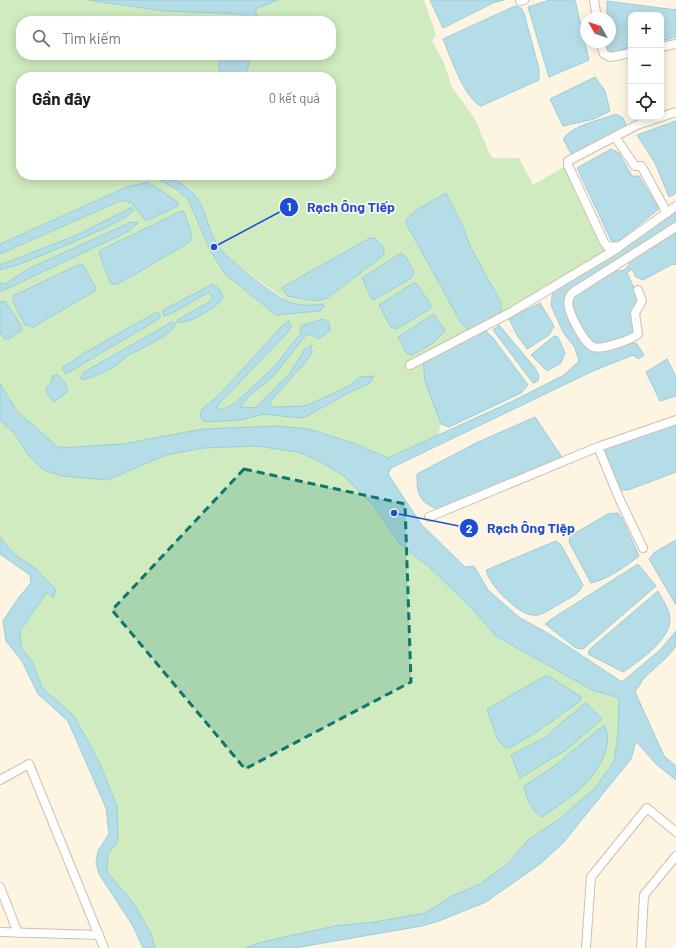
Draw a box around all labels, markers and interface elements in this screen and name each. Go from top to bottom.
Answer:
north arrow [580,12,616,48]
map controls [628,12,664,120]
button: + [628,12,664,48]
search box [16,16,336,60]
icon: search [30,27,52,49]
text: Tìm kiếm [62,29,121,47]
button: − [628,48,664,84]
button: locate [628,84,664,120]
text: Gần đây [32,88,91,108]
text: 0 kết quả [269,90,320,106]
callout: Rạch Ông Tiếp [279,194,403,220]
text: Rạch Ông Tiếp [307,198,395,215]
text: 1 [287,199,291,213]
callout: Rạch Ông Tiệp [459,515,583,541]
text: Rạch Ông Tiệp [487,519,575,536]
text: 2 [466,521,473,535]

